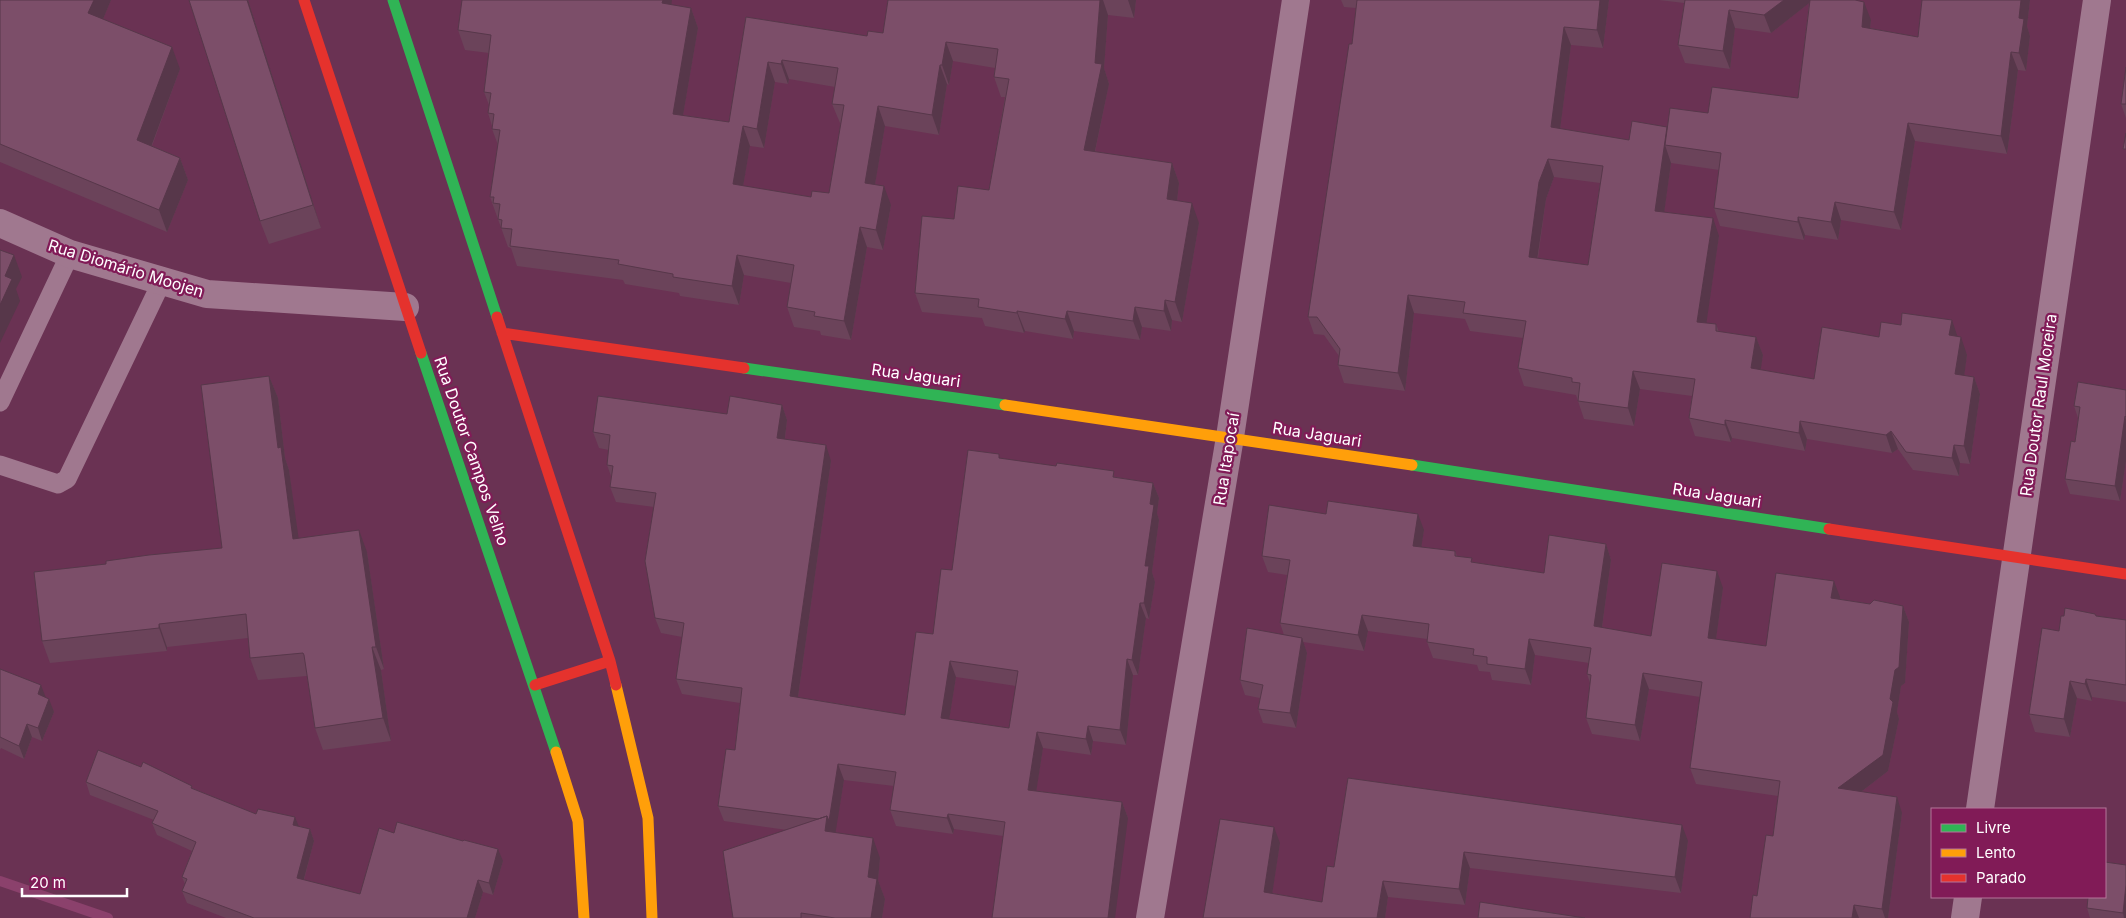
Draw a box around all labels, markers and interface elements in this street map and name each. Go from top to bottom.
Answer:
street label: Rua Diomário Moojen [46,235,206,301]
street label: Rua Doutor Raul Moreira [2015,312,2061,498]
street label: Rua Doutor Campos Velho [430,354,514,548]
street label: Rua Jaguari [870,359,962,391]
street label: Rua Itapocaí [1209,411,1243,507]
street label: Rua Jaguari [1271,417,1363,451]
street label: Rua Jaguari [1671,478,1763,512]
legend [1931,808,2106,898]
text: Livre [1976,818,2011,837]
text: Lento [1976,843,2016,862]
scale bar [22,866,128,898]
text: Parado [1976,868,2026,887]
text: 20 m [30,873,66,892]

